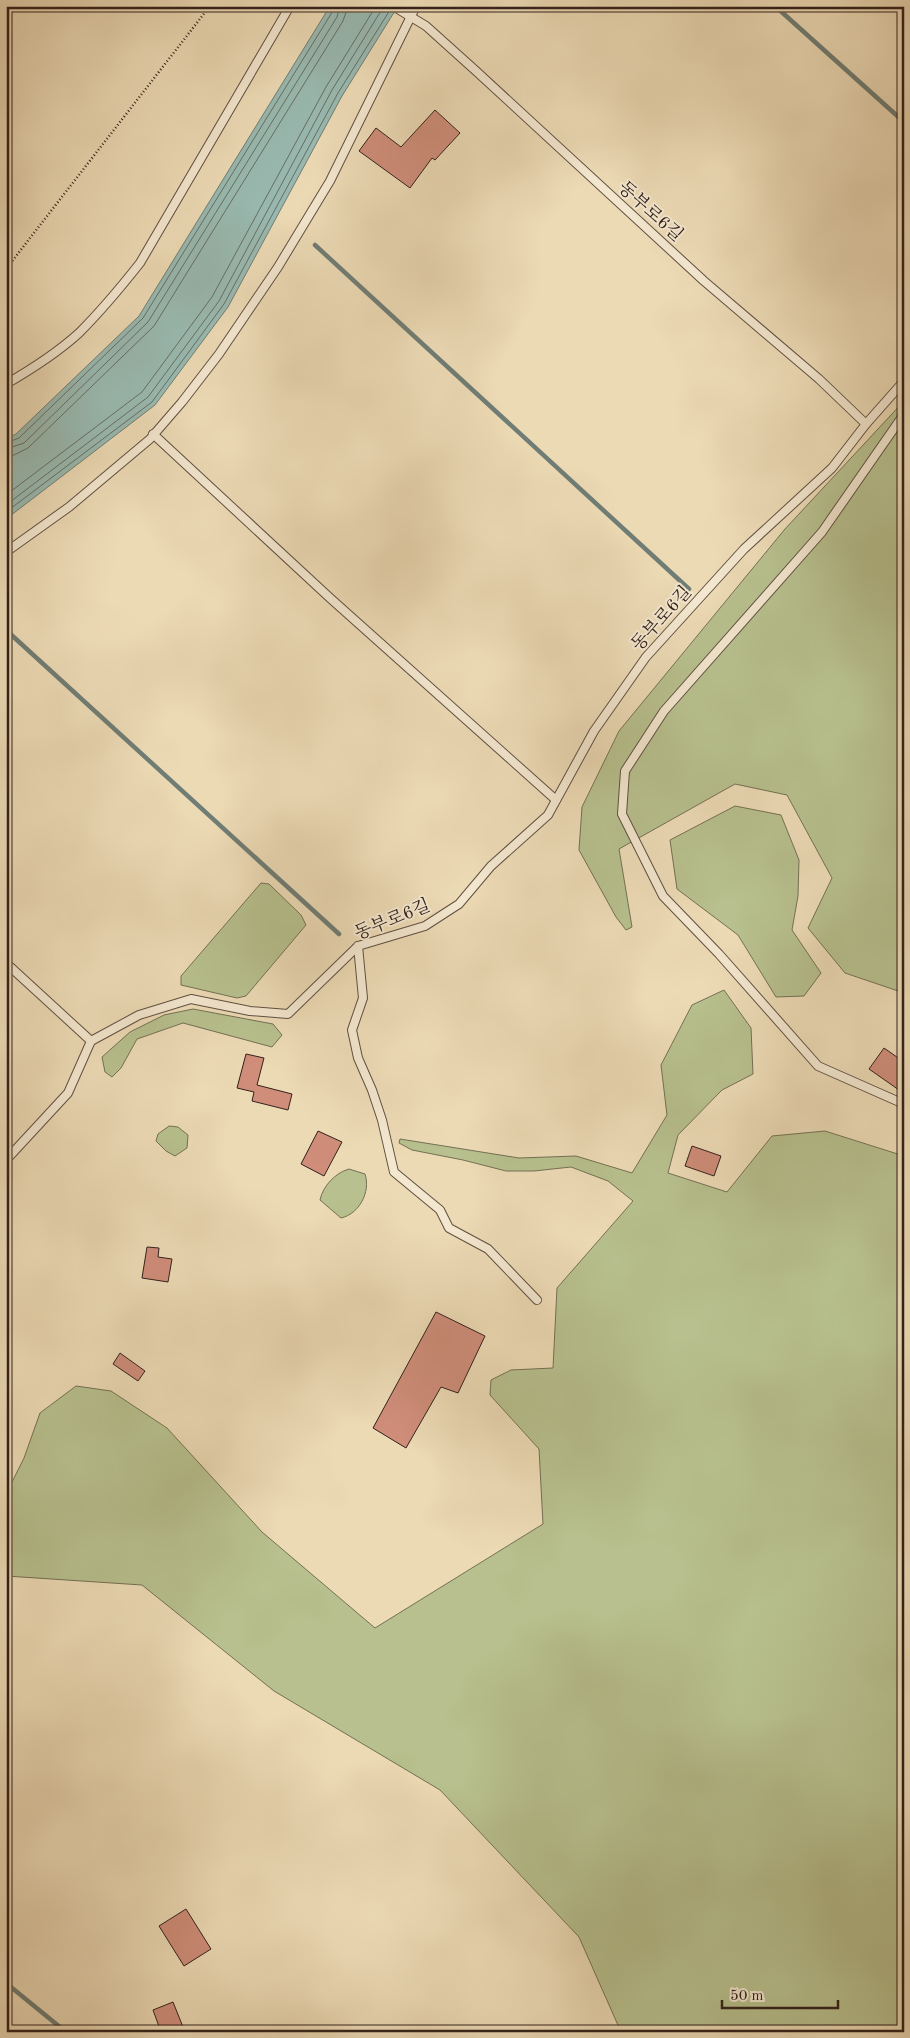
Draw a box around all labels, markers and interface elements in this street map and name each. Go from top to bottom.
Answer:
street label: 동부로6길 [615,178,687,245]
street label: 동부로6길 [628,582,695,654]
street label: 동부로6길 [352,896,433,943]
scale bar [722,1978,839,2010]
text: 50 m [730,1989,764,2004]

